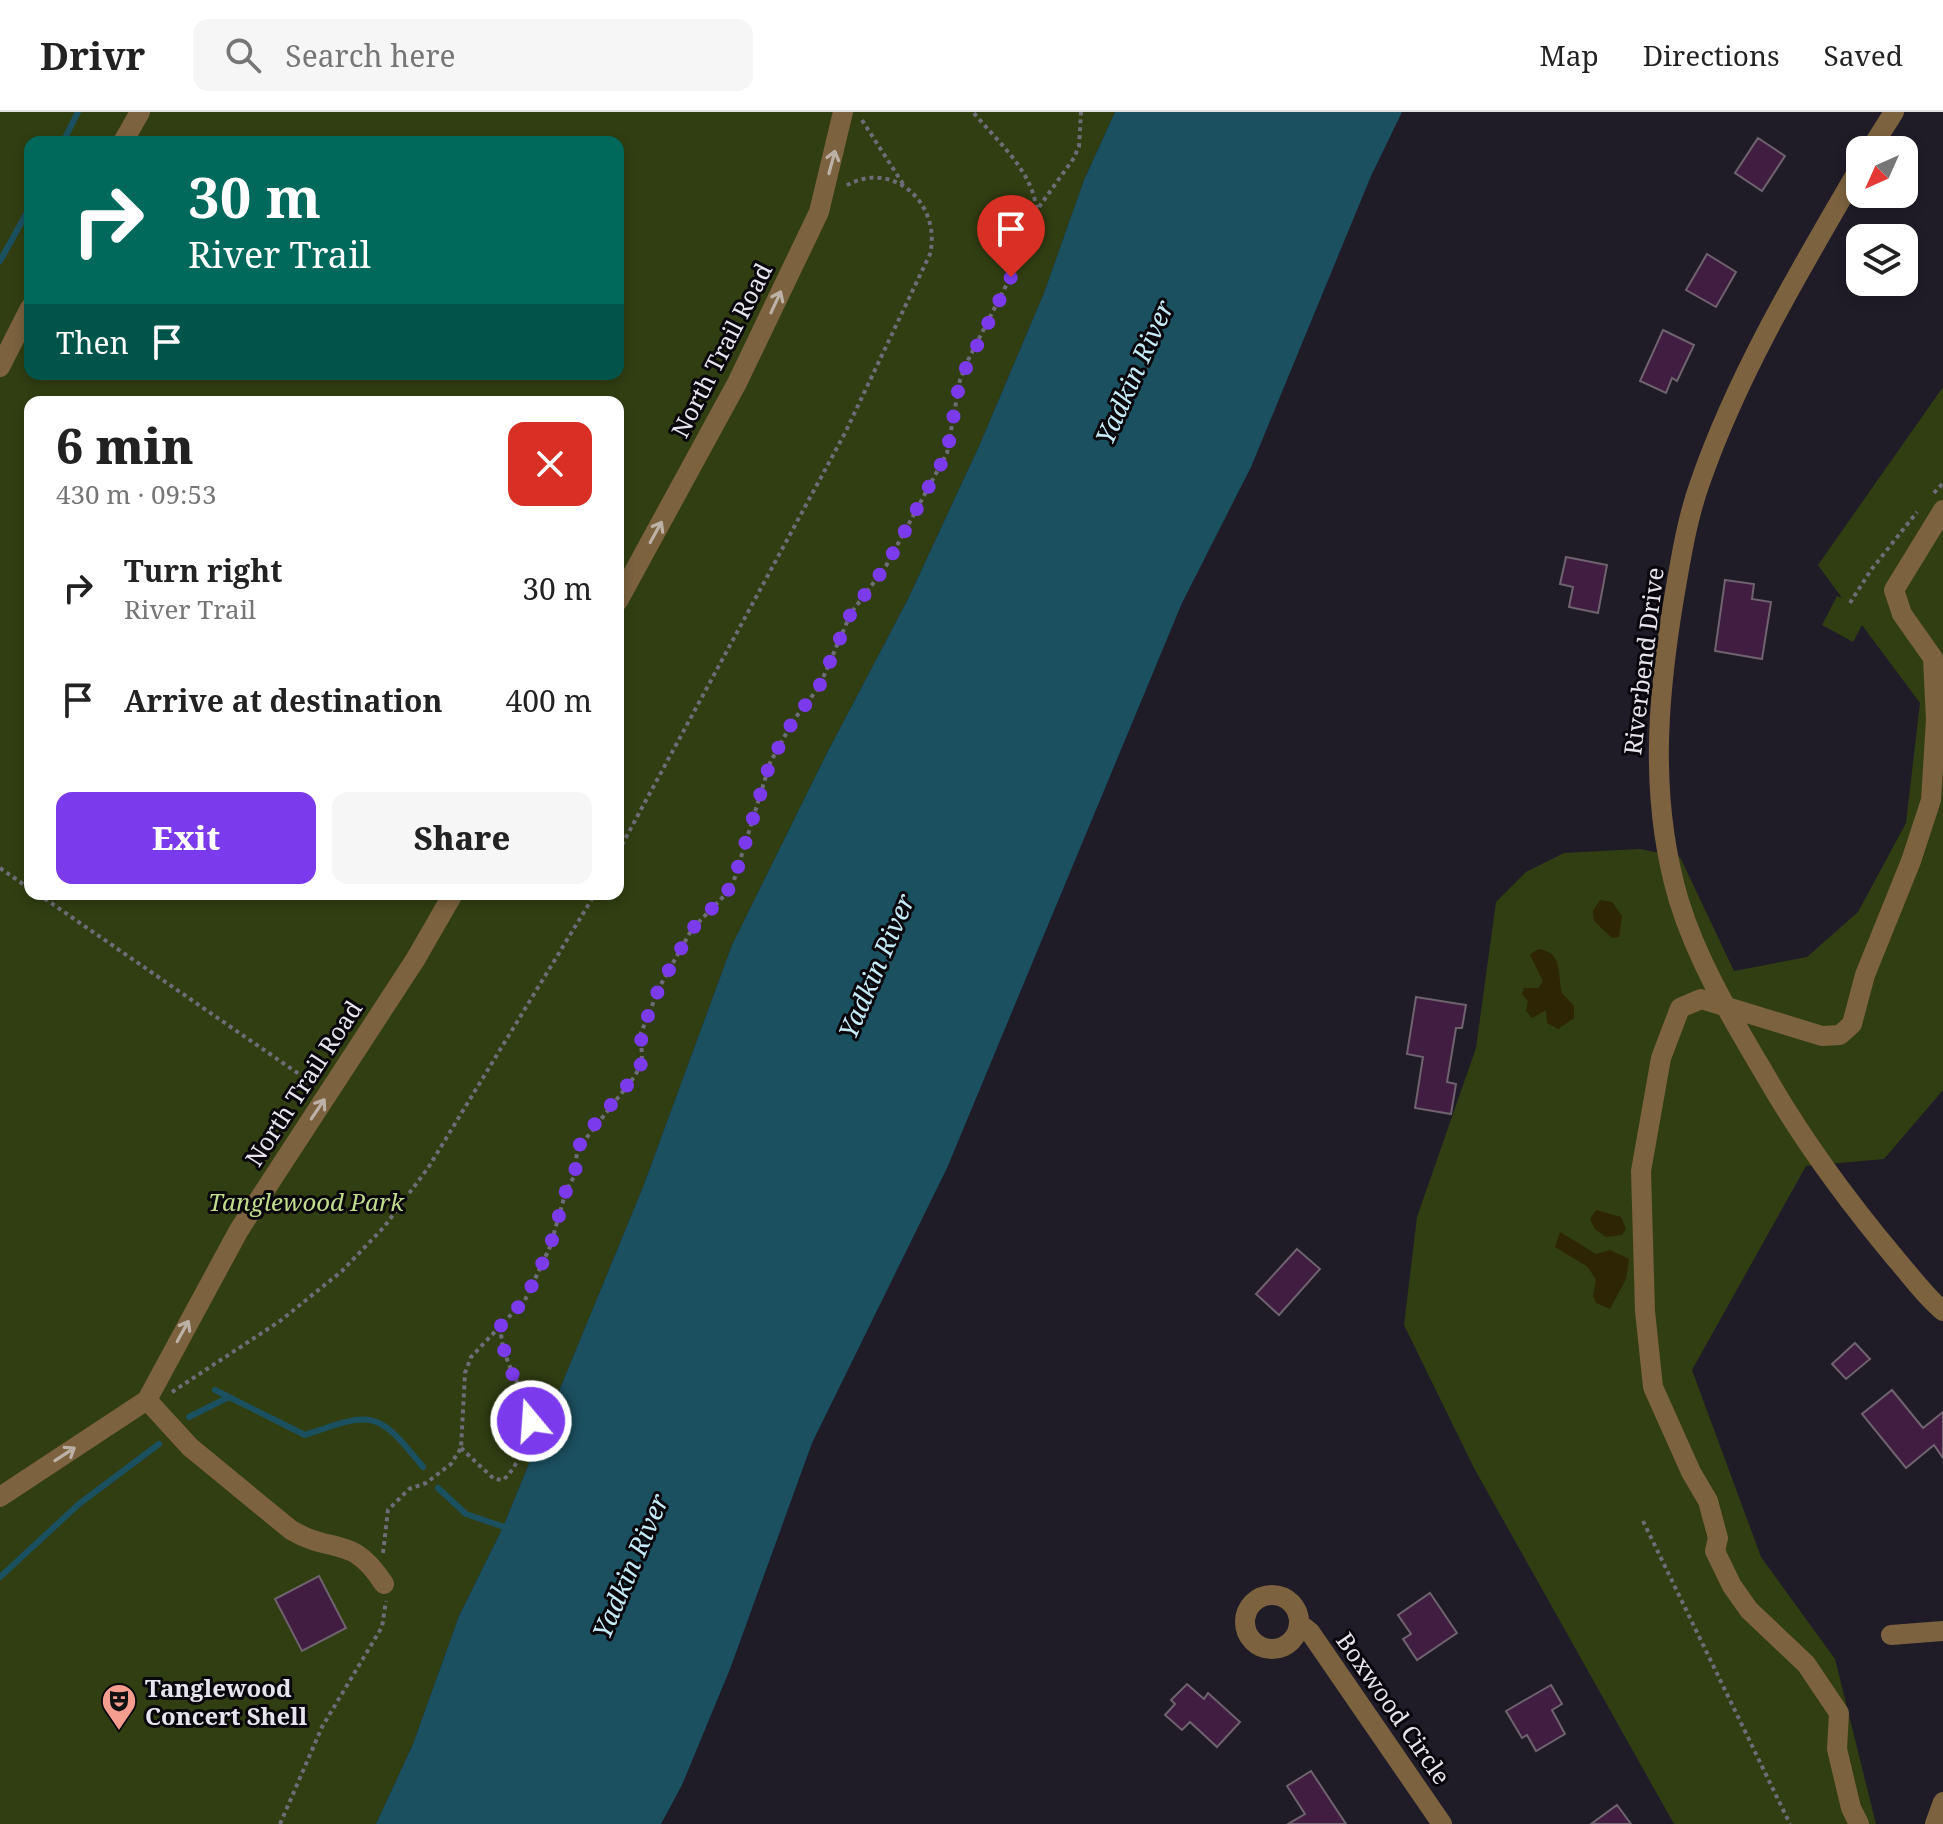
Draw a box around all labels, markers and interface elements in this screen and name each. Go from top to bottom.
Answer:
search box [193,19,753,91]
text: Drivr [40,29,145,81]
icon: search [221,33,265,77]
text: Search here [285,35,456,76]
text: Map [1539,36,1599,74]
text: Directions [1643,36,1780,74]
text: Saved [1824,36,1903,74]
north arrow [1846,136,1918,208]
map controls [1846,136,1918,296]
one-way arrow [826,150,841,176]
text: 30 m [188,158,321,234]
icon: right [56,168,160,272]
pin [977,195,1045,277]
icon: arrive [989,207,1033,251]
button: layers [1846,224,1918,296]
text: River Trail [188,230,371,279]
street label: North Trail Road [663,257,779,443]
one-way arrow [769,290,784,314]
water label: Yadkin River [1086,294,1182,450]
icon: arrive [145,320,189,364]
text: Then [56,322,129,363]
text: 6 min [56,413,194,478]
button: close [508,422,592,506]
text: 430 m · 09:53 [56,476,217,512]
one-way arrow [648,521,664,545]
text: Turn right [124,550,282,591]
street label: Riverbend Drive [1615,565,1671,757]
icon: right [56,566,100,610]
text: 30 m [522,568,592,609]
text: River Trail [124,591,256,627]
icon: arrive [56,678,100,722]
text: Arrive at destination [124,680,443,721]
text: 400 m [506,680,592,721]
button: Exit [56,792,316,884]
button: Share [332,792,592,884]
water label: Yadkin River [829,887,923,1044]
street label: North Trail Road [237,993,369,1172]
one-way arrow [310,1098,326,1121]
park label: Tanglewood Park [208,1185,405,1218]
one-way arrow [175,1320,191,1343]
position arrow [489,1379,573,1463]
one-way arrow [53,1446,76,1462]
water label: Yadkin River [583,1487,677,1644]
street label: Boxwood Circle [1329,1625,1459,1791]
place label: Tanglewood Concert Shell [145,1671,308,1732]
theatre icon: Tanglewood Concert Shell [100,1682,138,1732]

